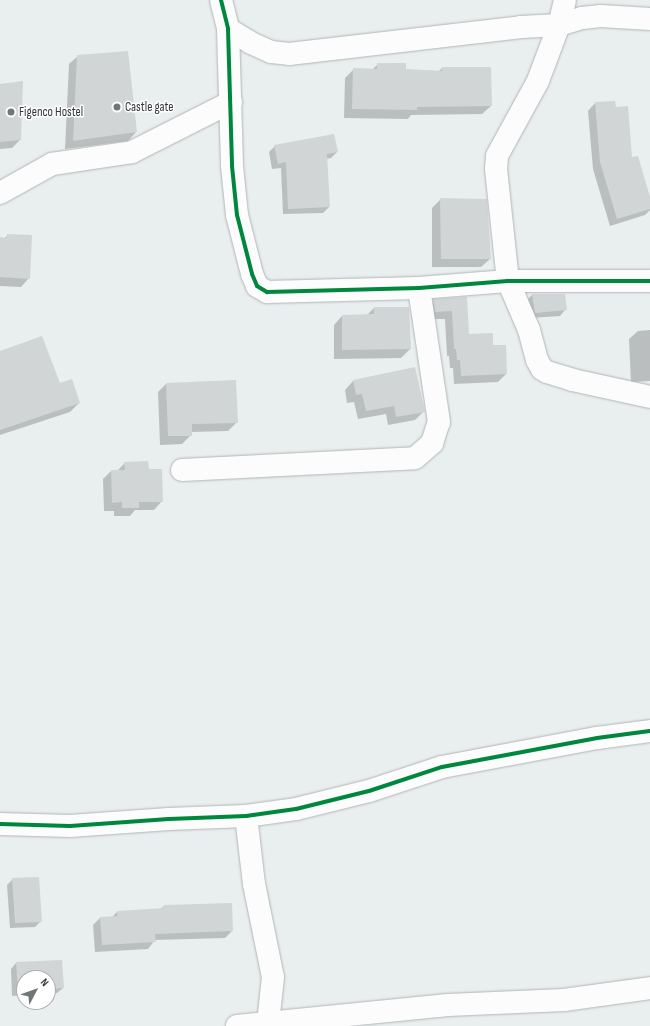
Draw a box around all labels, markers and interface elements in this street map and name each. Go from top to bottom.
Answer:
place label: Castle gate [125,99,174,115]
marker: Castle gate [112,102,122,112]
place label: Figenco Hostel [19,104,83,120]
marker: Figenco Hostel [6,107,16,117]
north arrow [16,970,56,1010]
text: N [38,976,52,989]

